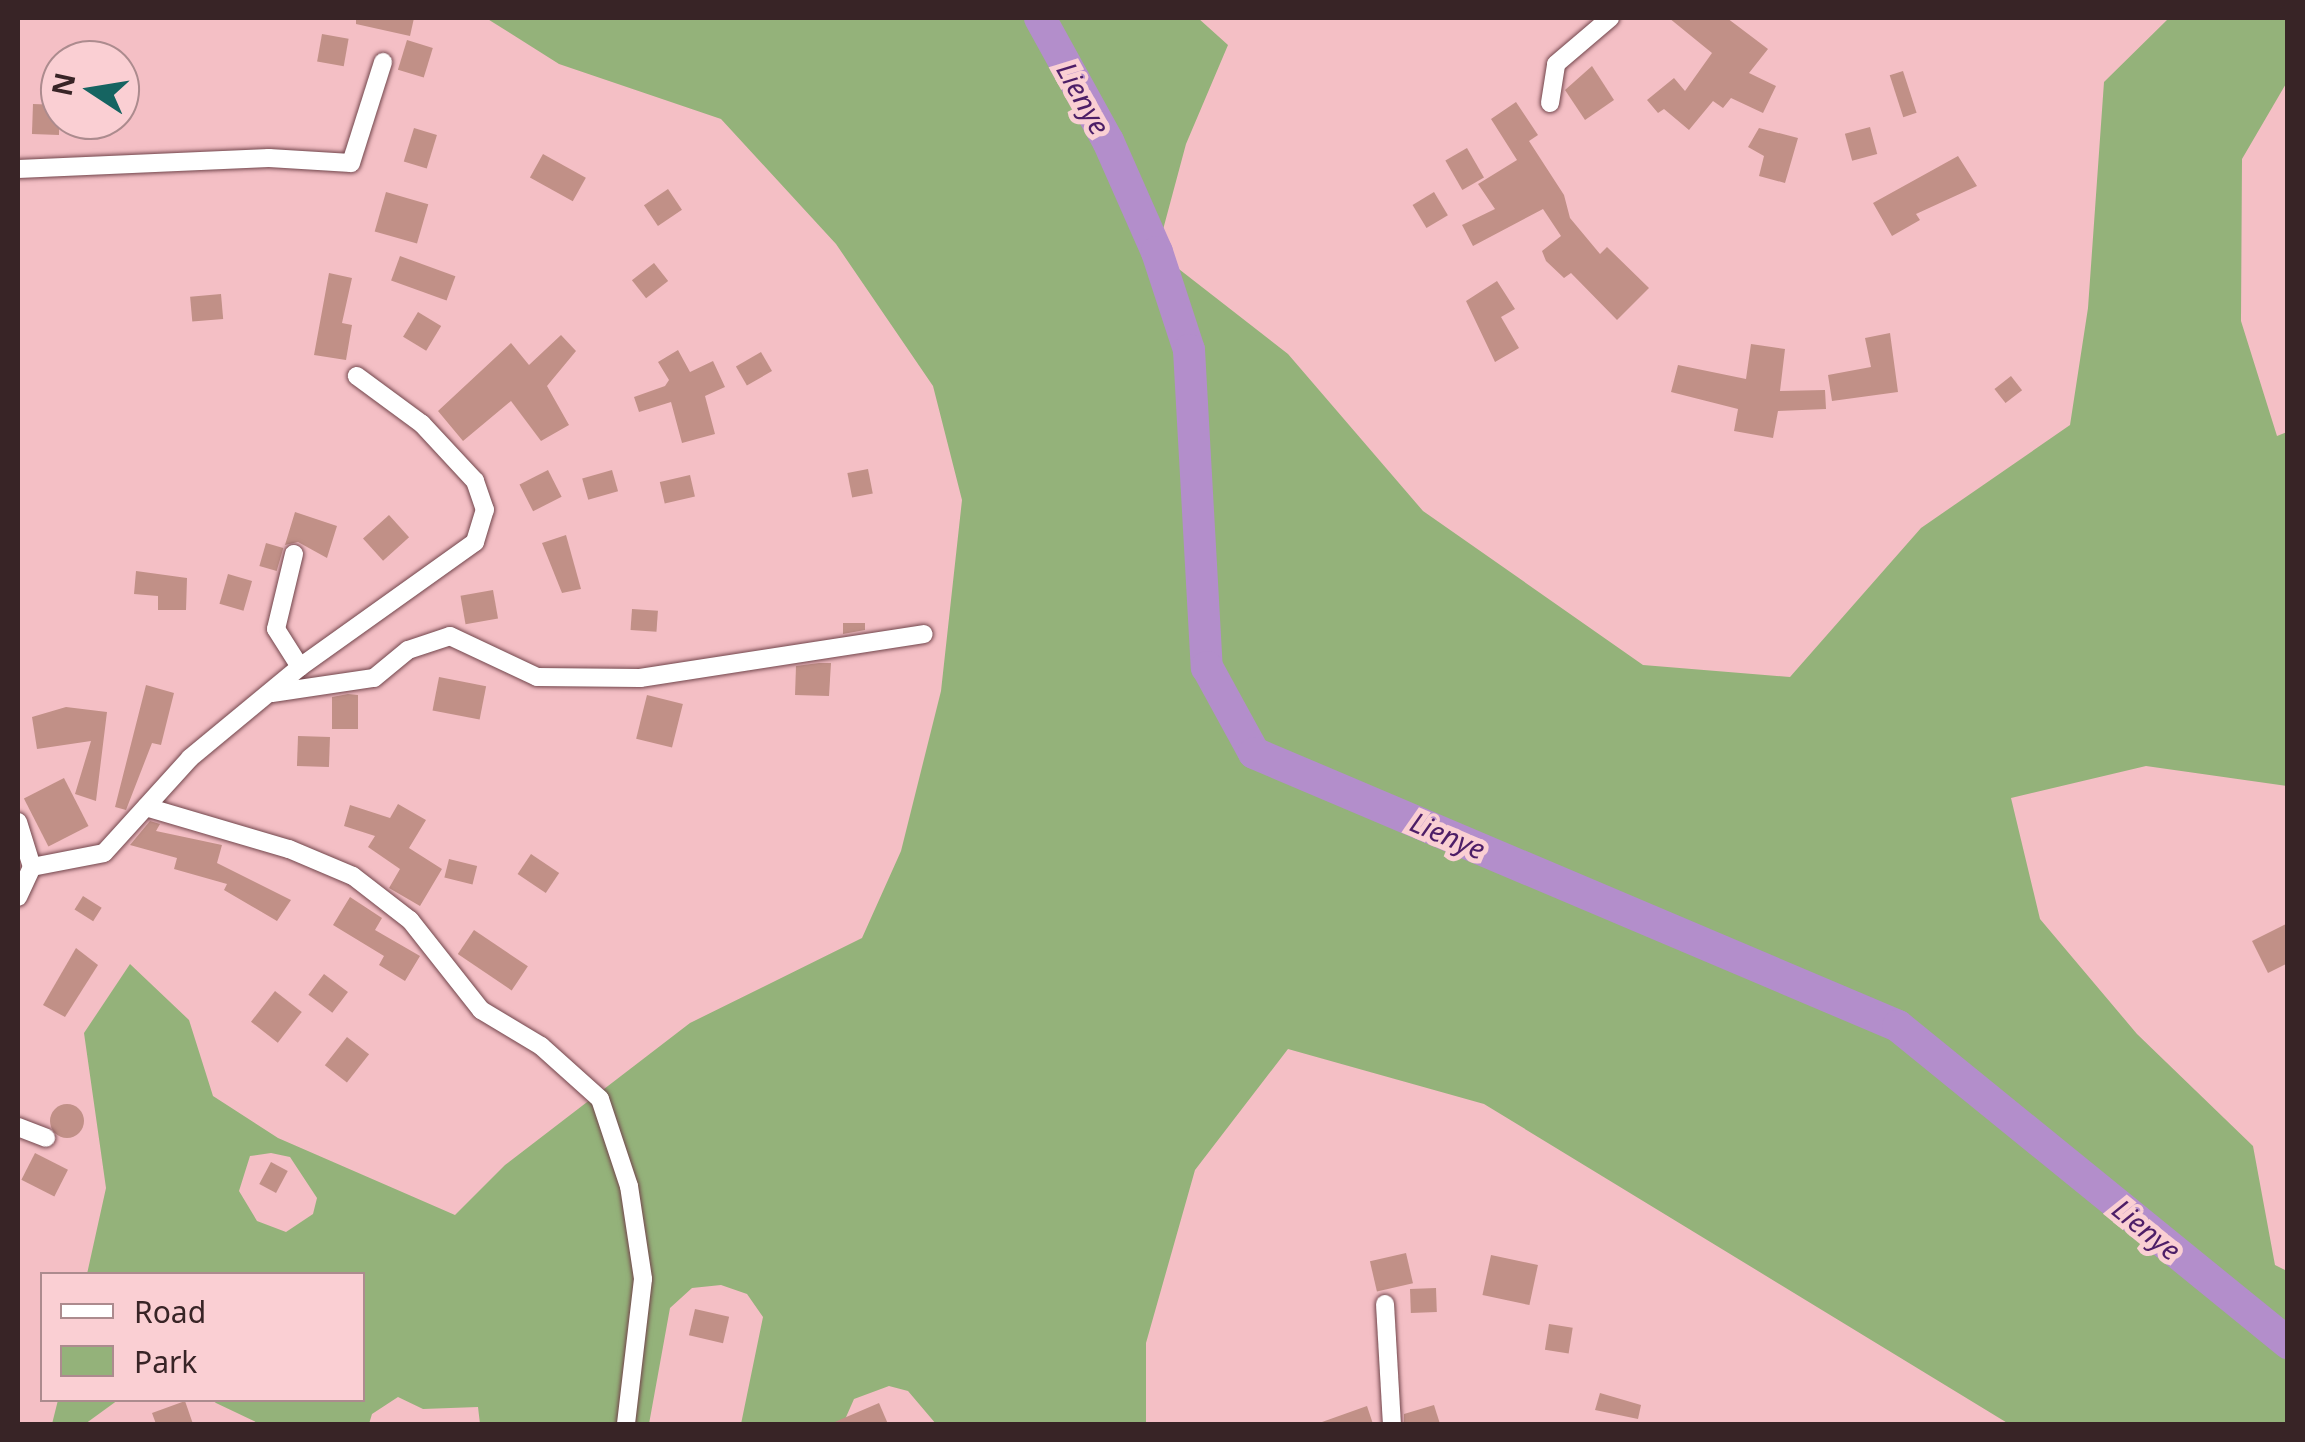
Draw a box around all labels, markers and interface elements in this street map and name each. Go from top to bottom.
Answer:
north arrow [40,40,140,140]
water label: Lienye [1050,56,1118,140]
text: N [42,69,84,99]
water label: Lienye [1406,804,1490,866]
water label: Lienye [2106,1191,2188,1267]
legend [40,1272,365,1402]
text: Road [134,1291,206,1332]
text: Park [134,1341,197,1382]

